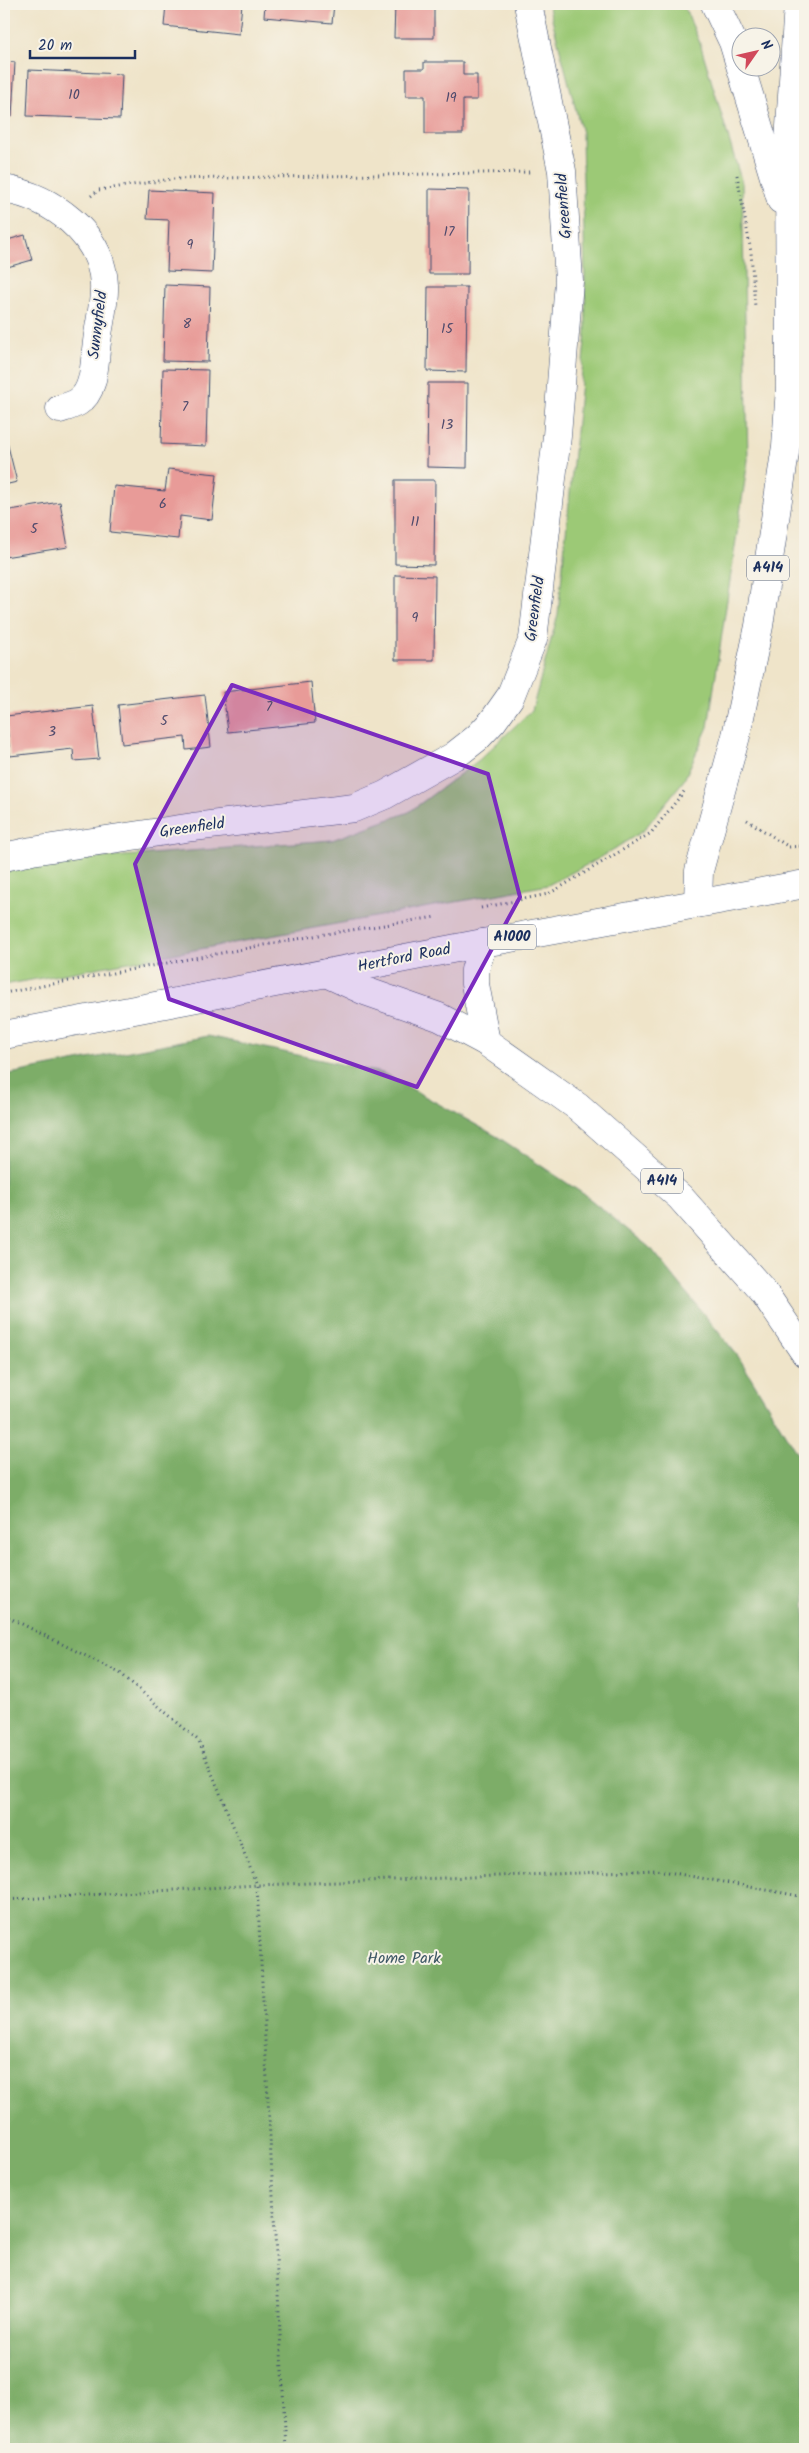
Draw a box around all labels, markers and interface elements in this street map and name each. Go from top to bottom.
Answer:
scale bar [30,28,135,60]
north arrow [732,28,782,78]
text: 20 m [38,34,72,58]
text: N [754,35,778,55]
house number: 10 [68,84,80,106]
house number: 19 [445,87,457,109]
street label: Greenfield [549,171,579,240]
house number: 17 [444,221,455,243]
house number: 9 [187,234,194,256]
street label: Sunnyfield [81,289,115,360]
house number: 8 [183,313,192,335]
house number: 15 [441,318,454,340]
house number: 7 [182,396,189,418]
house number: 13 [441,414,453,436]
house number: 6 [159,493,167,515]
house number: 11 [411,511,419,533]
house number: 5 [30,518,39,540]
road number: A414 [747,556,789,580]
street label: Greenfield [518,574,552,643]
house number: 9 [412,607,419,629]
house number: 7 [266,696,273,718]
house number: 5 [160,710,169,732]
house number: 3 [48,721,56,743]
street label: Greenfield [158,811,227,845]
road number: A1000 [488,924,536,950]
street label: Hertford Road [355,937,454,979]
road number: A414 [641,1168,683,1194]
park label: Home Park [367,1946,441,1971]

